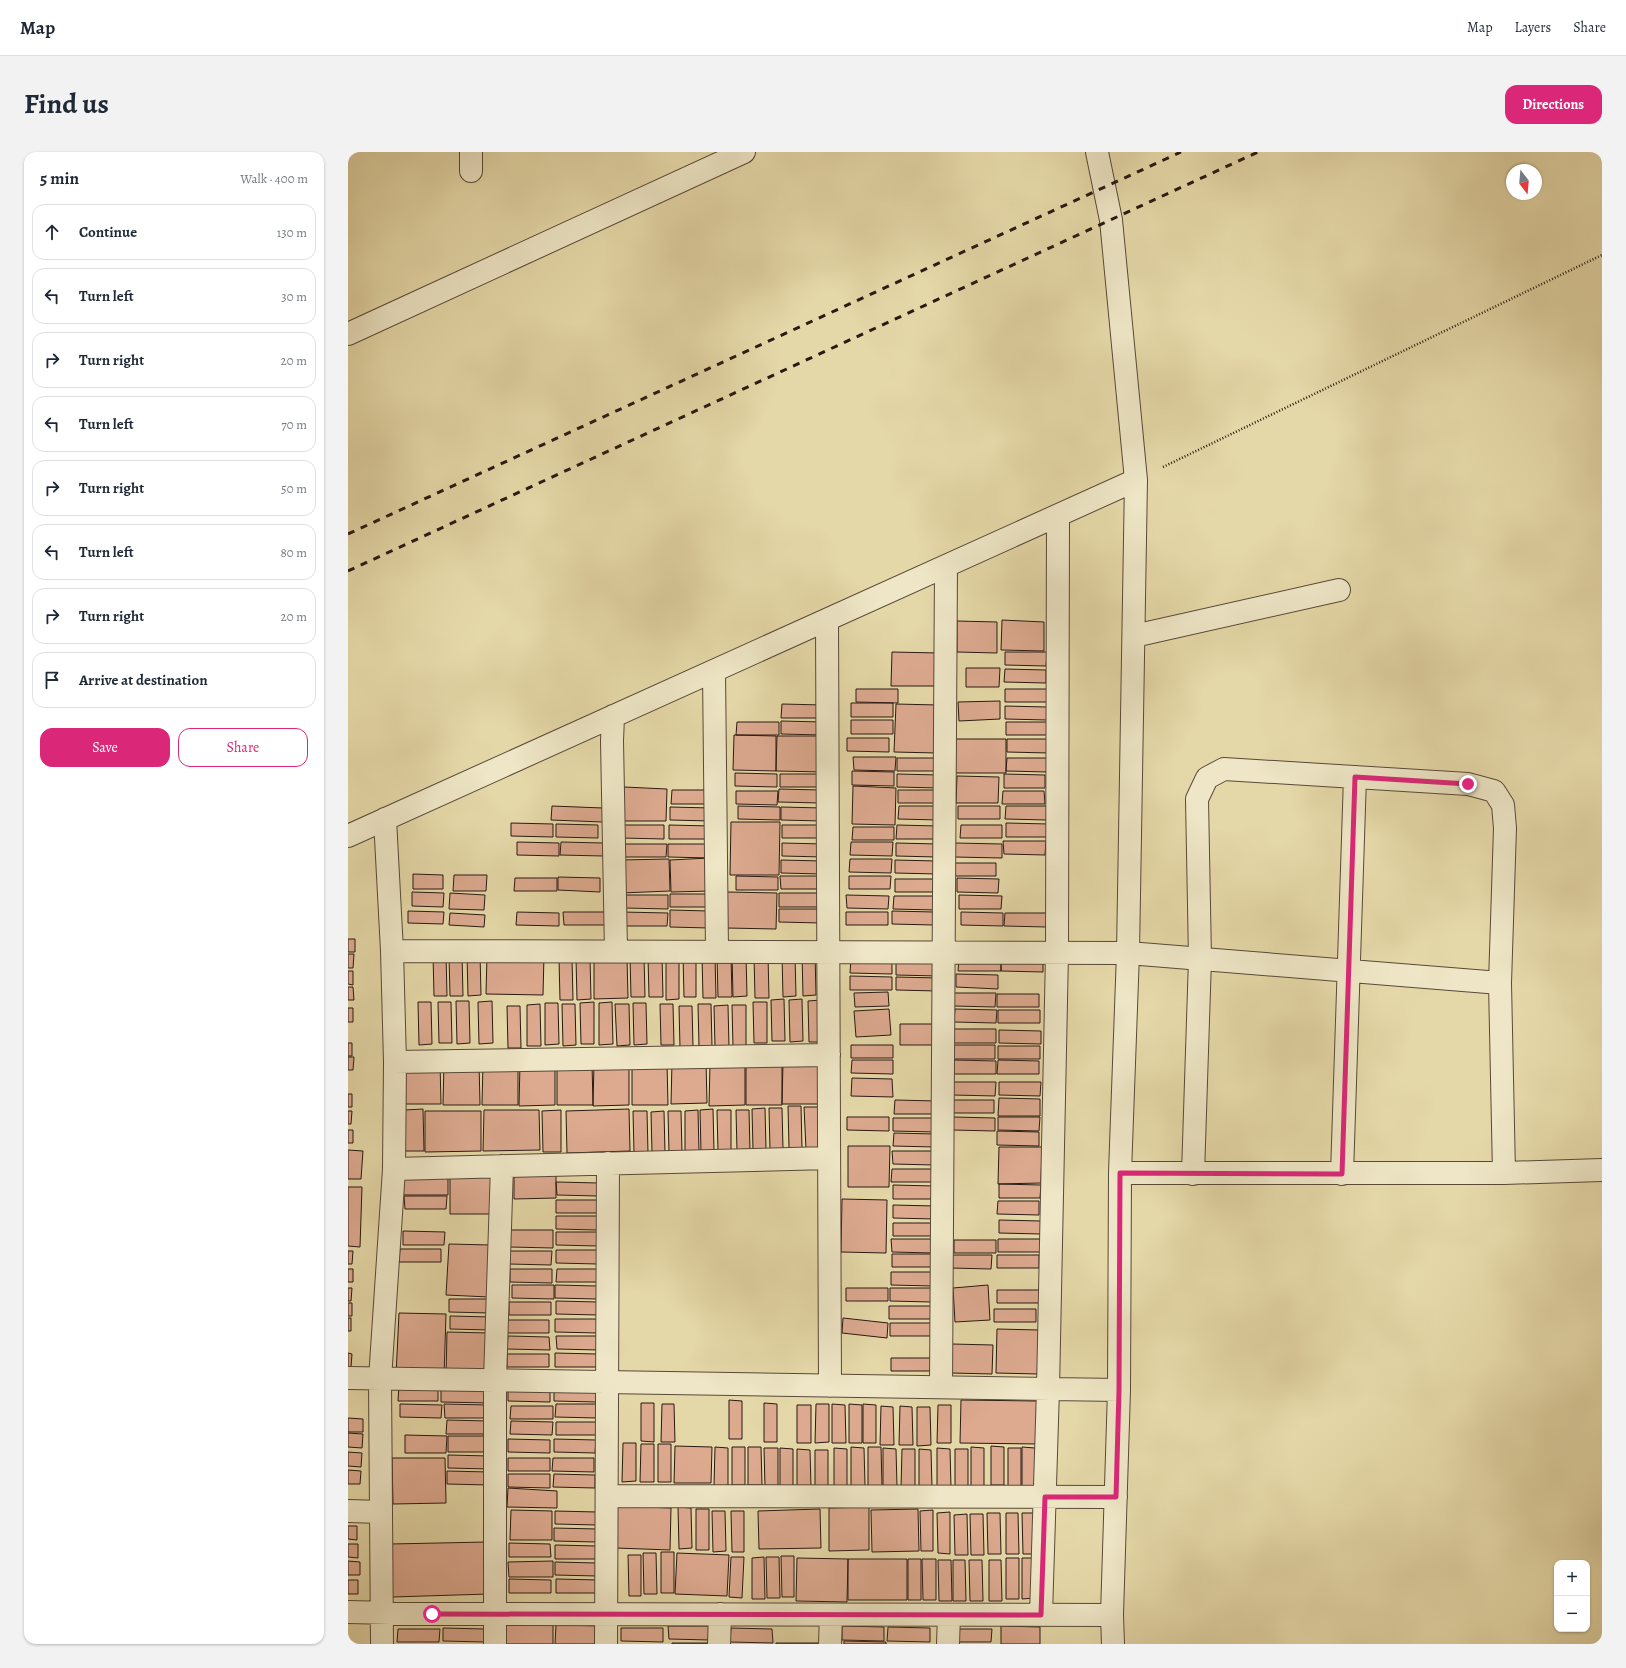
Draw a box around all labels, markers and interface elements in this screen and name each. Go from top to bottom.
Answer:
text: Map [20,15,55,41]
text: Map [1467,18,1493,37]
text: Layers [1515,18,1551,37]
text: Share [1573,18,1606,37]
text: Find us [24,85,109,123]
button: Directions [1505,85,1602,124]
north arrow [1506,164,1542,200]
text: 5 min [40,167,79,190]
text: Walk · 400 m [240,170,308,187]
icon: ahead [41,221,63,243]
text: Continue [79,222,137,242]
text: 130 m [277,224,307,241]
icon: left [41,285,63,307]
text: Turn left [79,286,134,306]
text: 30 m [281,288,307,305]
icon: right [41,349,63,371]
text: Turn right [79,350,144,370]
text: 20 m [281,352,307,369]
icon: left [41,413,63,435]
text: Turn left [79,414,134,434]
text: 70 m [281,416,307,433]
icon: right [41,477,63,499]
text: Turn right [79,478,144,498]
text: 50 m [281,480,307,497]
icon: left [41,541,63,563]
text: Turn left [79,542,134,562]
text: 80 m [280,544,307,561]
icon: right [41,605,63,627]
text: Turn right [79,606,144,626]
text: 20 m [281,608,307,625]
icon: arrive [41,669,63,691]
text: Arrive at destination [79,670,208,690]
button: Save [40,728,170,767]
button: Share [178,728,308,767]
route end [1459,775,1477,793]
map controls [1554,1560,1590,1632]
button: + [1554,1560,1590,1596]
button: − [1554,1596,1590,1632]
route start [423,1605,441,1623]

